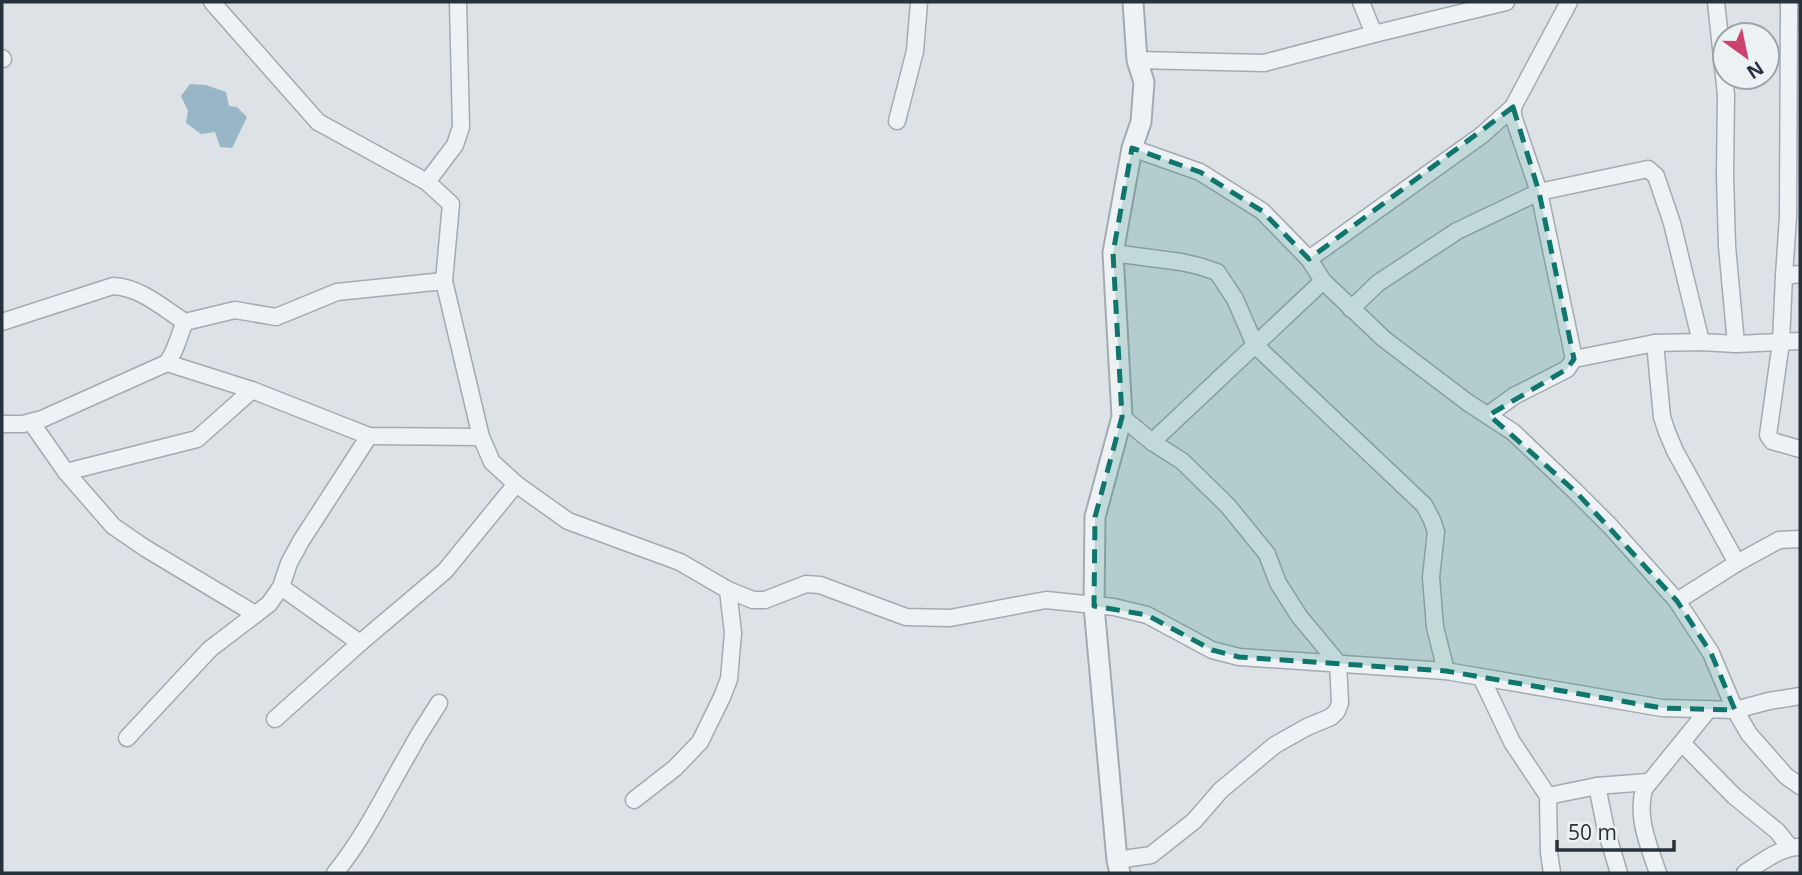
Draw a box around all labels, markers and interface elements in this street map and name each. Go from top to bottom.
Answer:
north arrow [1711,21,1781,91]
text: N [1742,55,1769,85]
scale bar [1557,808,1674,852]
text: 50 m [1568,818,1617,846]

